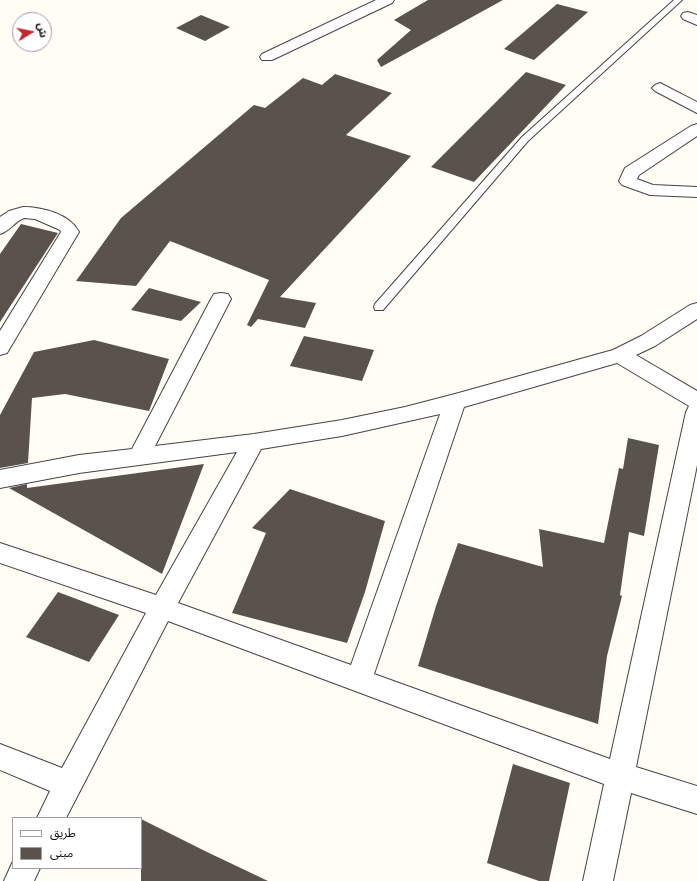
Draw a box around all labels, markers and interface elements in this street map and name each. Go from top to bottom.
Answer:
north arrow [12,12,52,52]
text: ش [35,21,51,39]
legend [12,817,142,869]
text: طريق [50,825,76,840]
text: مبنى [50,845,73,860]

